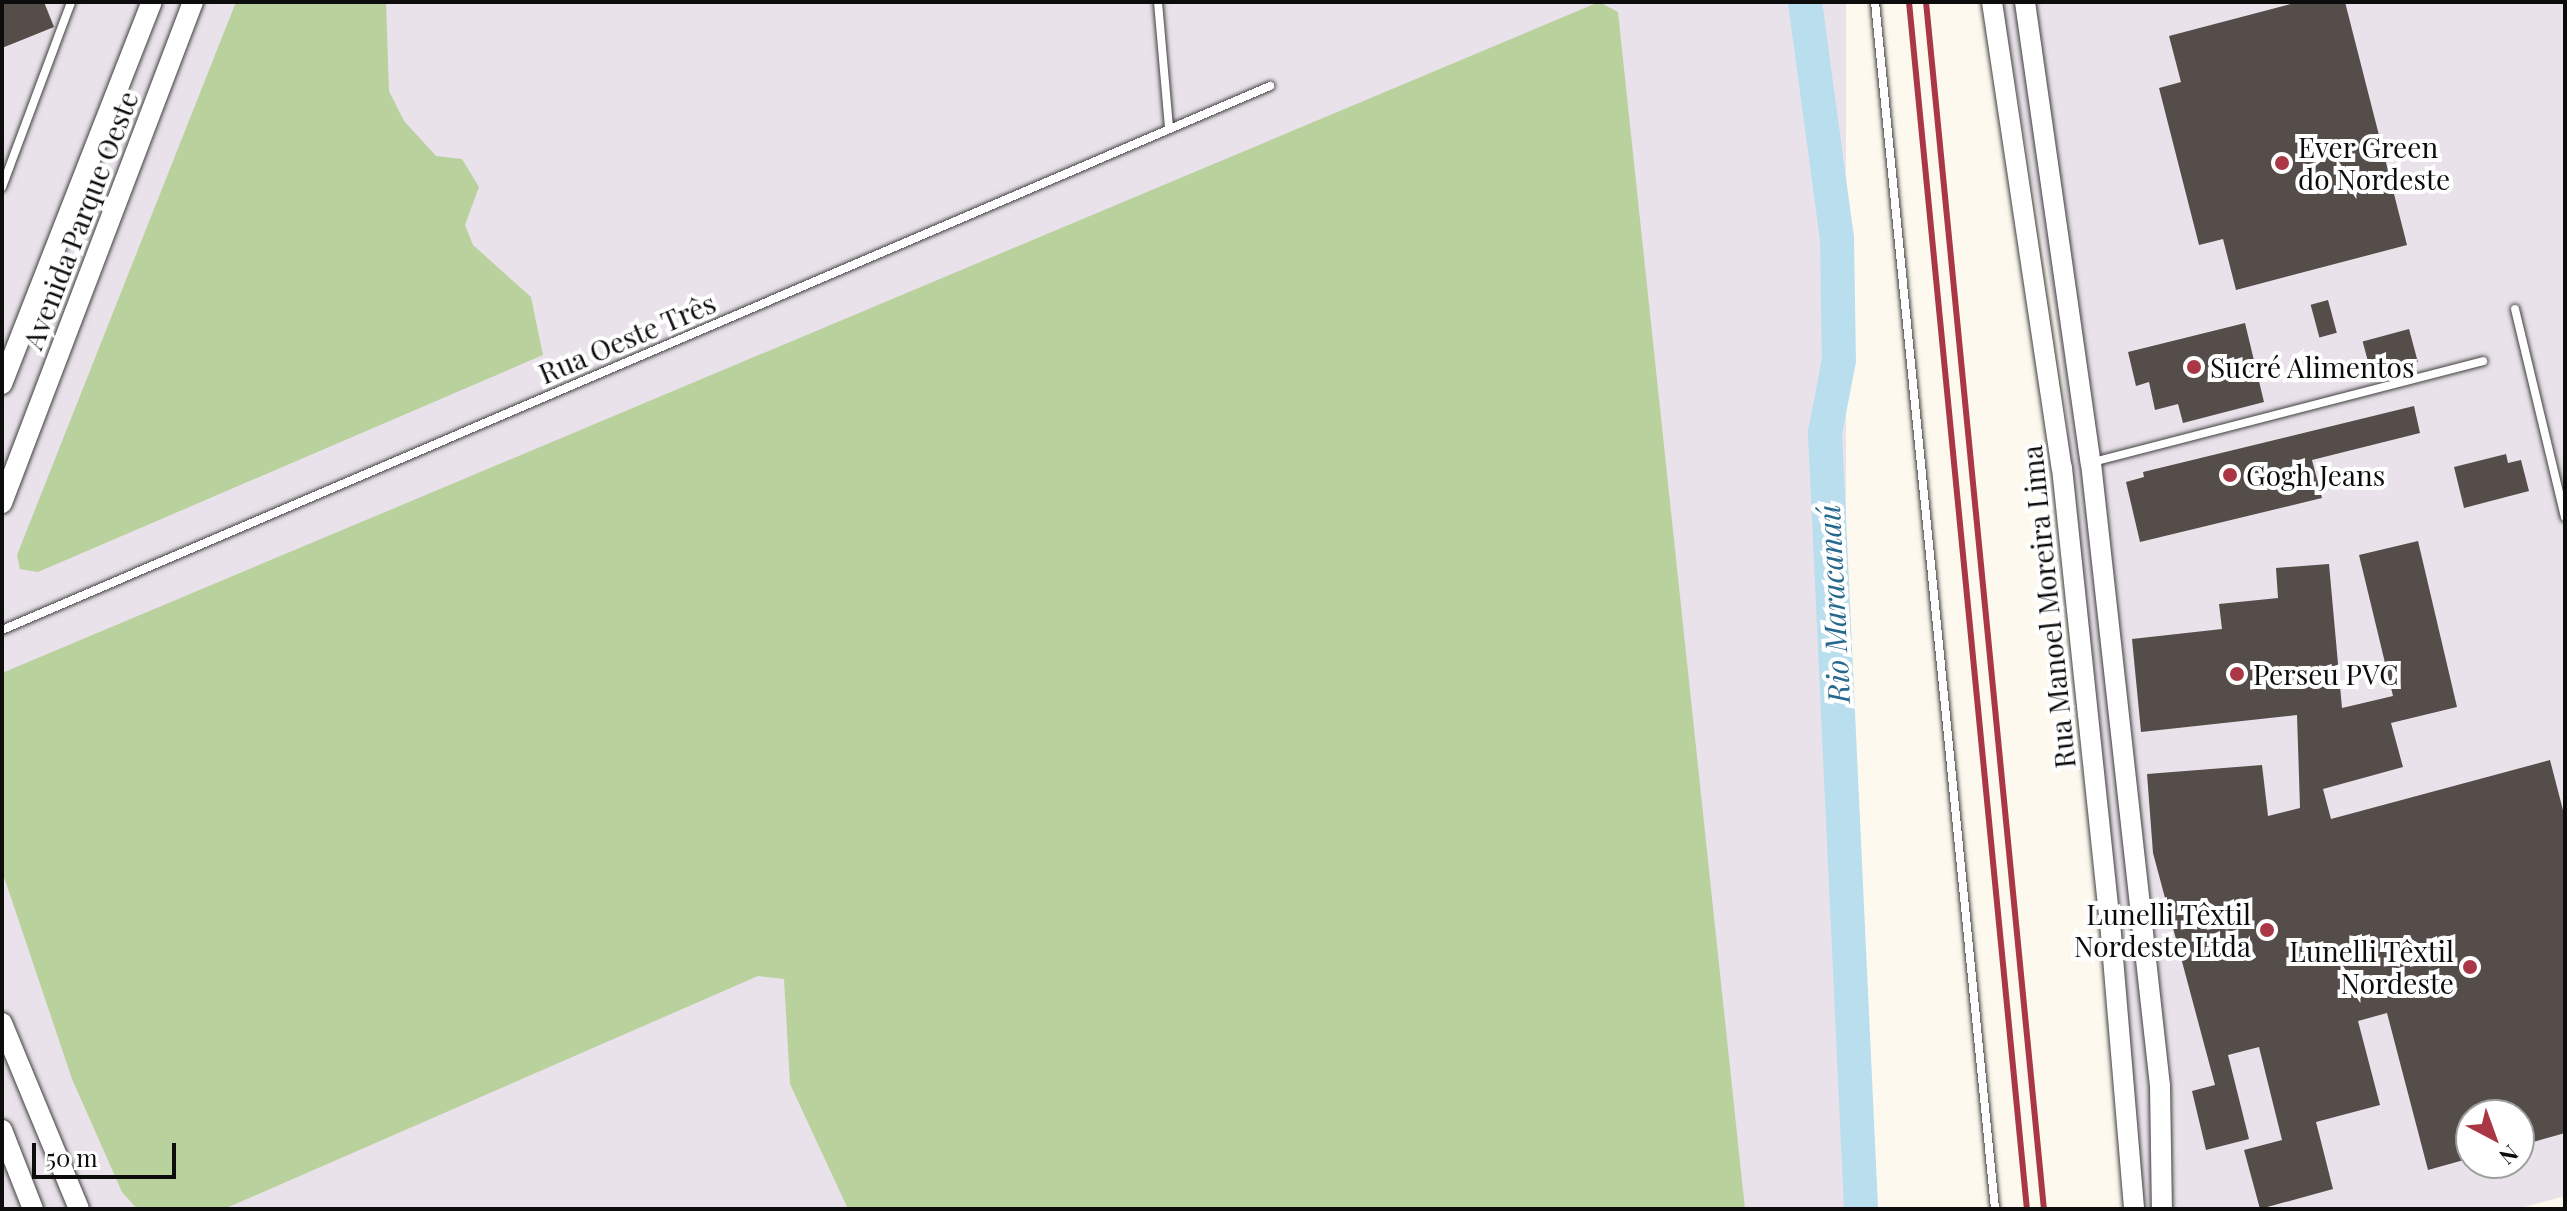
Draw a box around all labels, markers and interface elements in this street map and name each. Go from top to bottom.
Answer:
street label: Avenida Parque Oeste [15,86,145,354]
place label: Ever Green do Nordeste [2298,130,2450,196]
marker: Ever Green do Nordeste [2273,154,2291,172]
street label: Rua Oeste Três [533,285,721,391]
place label: Sucré Alimentos [2210,350,2415,384]
marker: Sucré Alimentos [2185,358,2203,376]
street label: Rua Manoel Moreira Lima [2014,444,2082,770]
place label: Gogh Jeans [2246,458,2385,492]
marker: Gogh Jeans [2221,466,2239,484]
water label: Rio Maracanaú [1810,504,1856,704]
place label: Perseu PVC [2253,657,2398,691]
marker: Perseu PVC [2228,665,2246,683]
place label: Lunelli Têxtil Nordeste Ltda [2074,897,2251,963]
marker: Lunelli Têxtil Nordeste Ltda [2258,921,2276,939]
place label: Lunelli Têxtil Nordeste [2289,934,2454,1000]
marker: Lunelli Têxtil Nordeste [2461,958,2479,976]
north arrow [2455,1099,2535,1179]
scale bar [36,1127,180,1177]
text: N [2494,1139,2525,1172]
text: 50 m [46,1141,98,1173]

